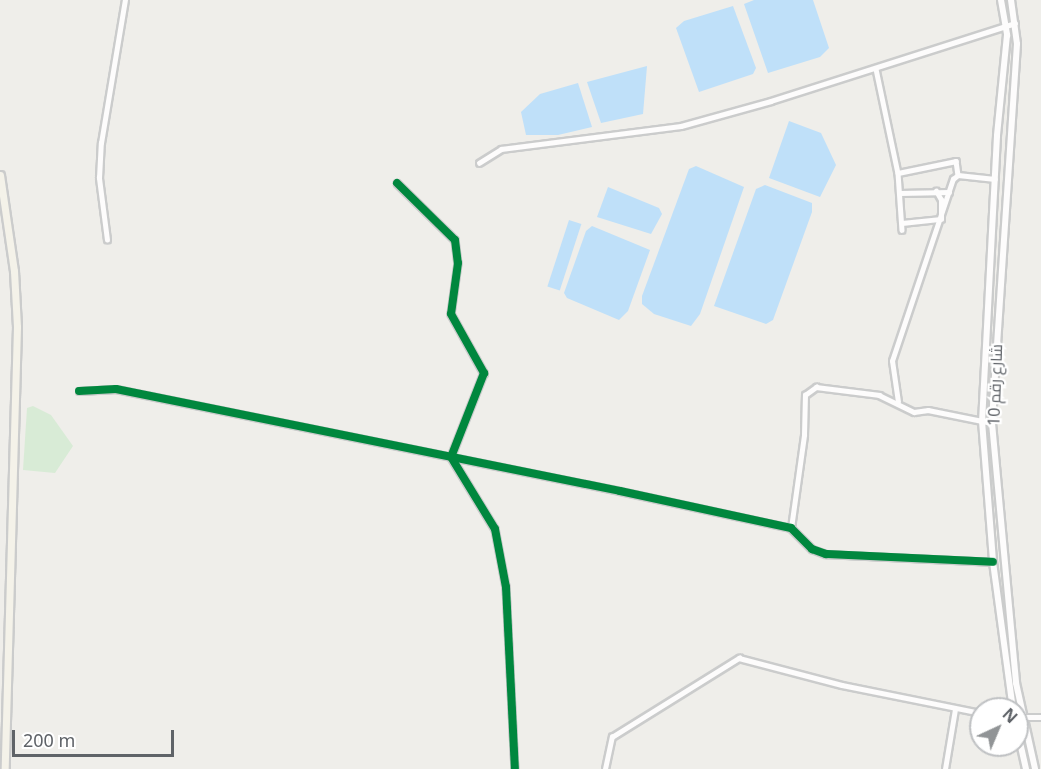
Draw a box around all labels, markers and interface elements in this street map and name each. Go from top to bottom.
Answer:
street label: شارع رقم 10 [984,344,1006,426]
north arrow [969,697,1029,757]
text: N [998,703,1022,728]
scale bar [15,718,177,756]
text: 200 m [23,728,75,752]

